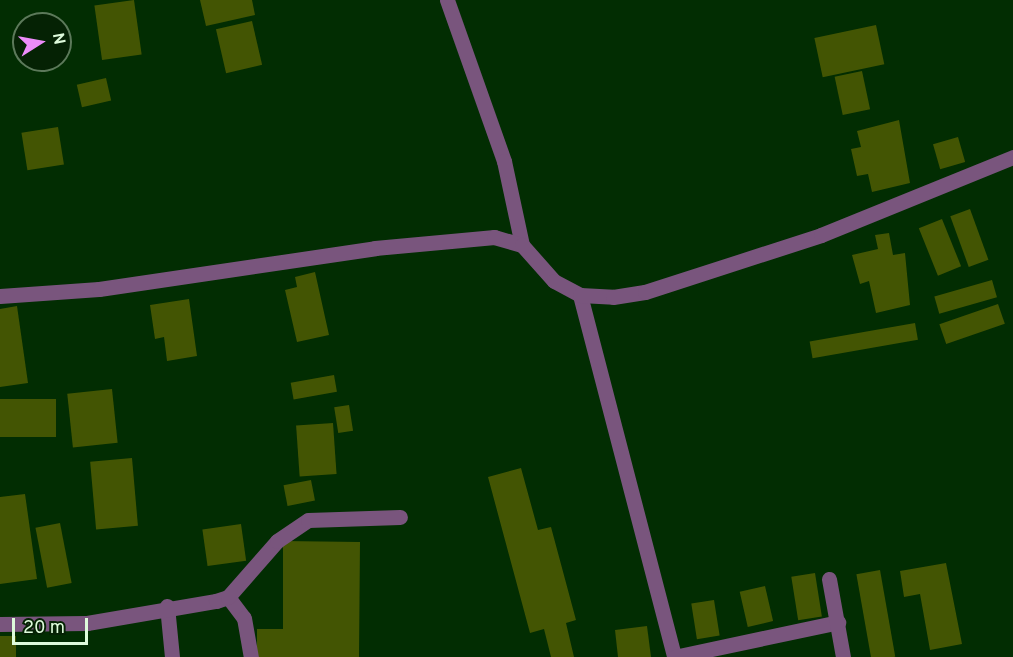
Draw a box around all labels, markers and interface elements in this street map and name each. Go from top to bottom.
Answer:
north arrow [12,12,72,72]
text: N [47,31,69,46]
scale bar [15,606,92,644]
text: 20 m [23,617,65,640]

